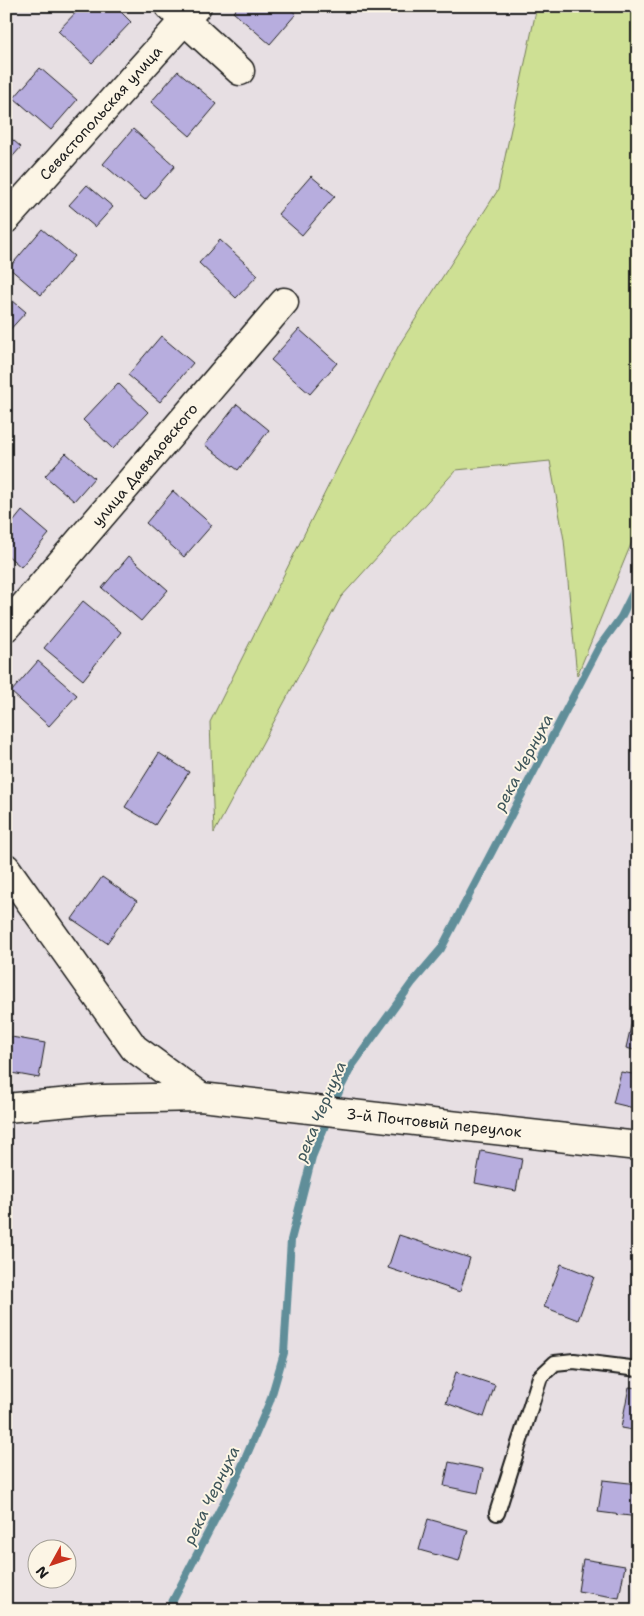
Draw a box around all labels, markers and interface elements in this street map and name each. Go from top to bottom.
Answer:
street label: Севастопольская улица [35,41,167,184]
street label: улица Давыдовского [87,399,203,531]
water label: река Чернуха [489,710,558,815]
water label: река Чернуха [290,1058,351,1165]
street label: 3-й Почтовый переулок [345,1104,523,1142]
water label: река Чернуха [178,1443,244,1549]
north arrow [28,1538,78,1588]
text: N [32,1562,53,1582]

